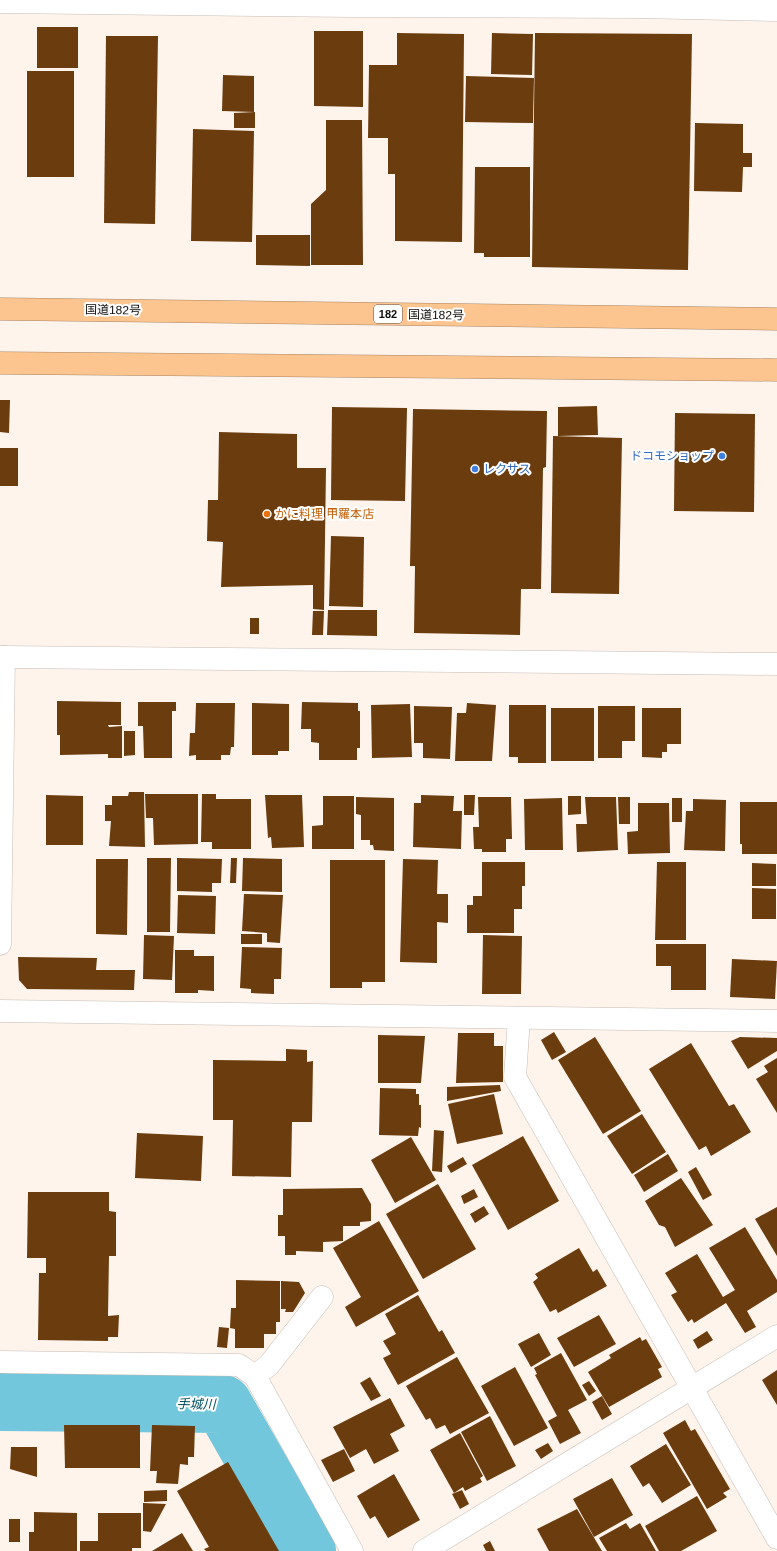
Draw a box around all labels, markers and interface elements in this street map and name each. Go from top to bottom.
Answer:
street label: 国道182号 [85,303,141,317]
road number: 182 [374,305,402,323]
street label: 国道182号 [408,308,464,322]
place label: ドコモショップ [630,449,714,463]
marker: ドコモショップ [717,451,727,461]
place label: レクサス [483,462,531,476]
marker: レクサス [470,464,480,474]
place label: かに料理 甲羅本店 [275,507,374,521]
marker: かに料理 甲羅本店 [262,509,272,519]
water label: 手城川 [176,1396,218,1412]

